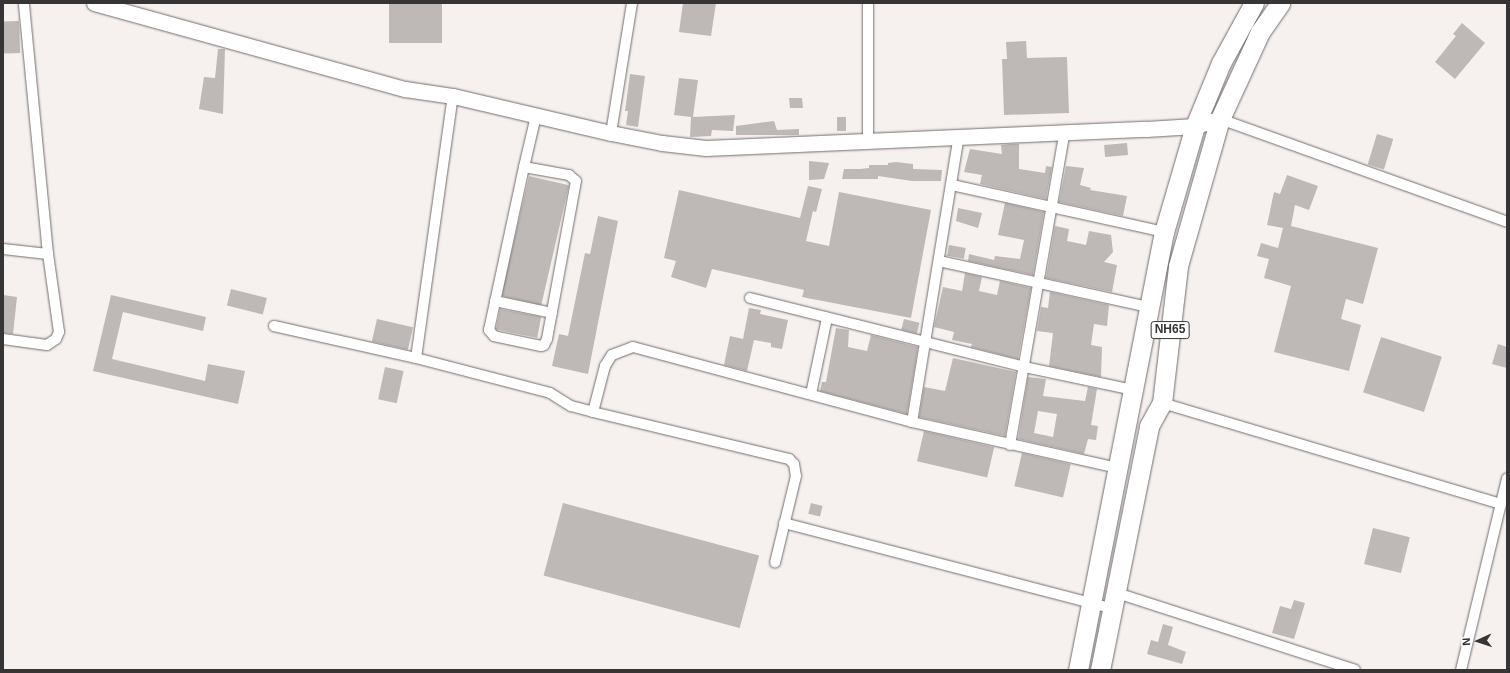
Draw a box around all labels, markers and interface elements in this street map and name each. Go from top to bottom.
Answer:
road number: NH65 [1150,320,1190,340]
north arrow [1458,621,1498,661]
text: N [1460,637,1472,646]

